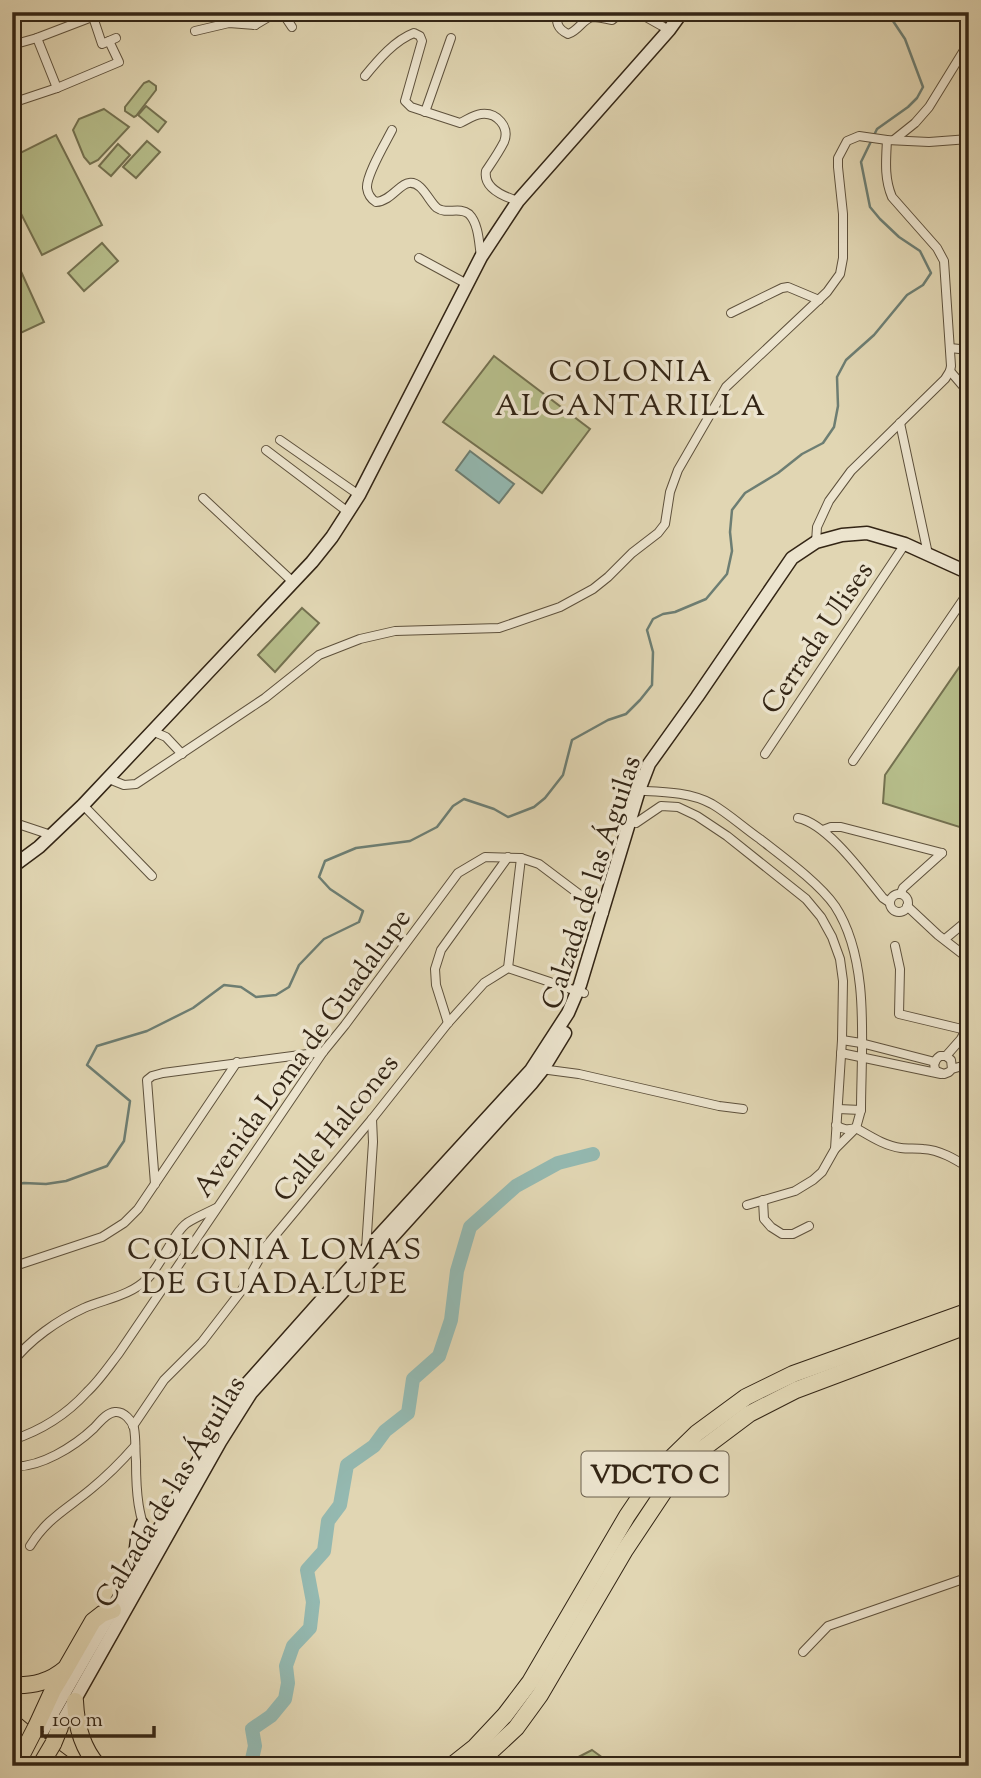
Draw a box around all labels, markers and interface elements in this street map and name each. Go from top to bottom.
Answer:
district label: COLONIA ALCANTARILLA [495,352,767,429]
street label: Cerrada Ulises [753,554,884,723]
street label: Calzada de las Águilas [533,751,653,1015]
street label: Avenida Loma de Guadalupe [185,901,422,1206]
street label: Calle Halcones [265,1046,410,1212]
district label: COLONIA LOMAS DE GUADALUPE [127,1230,423,1307]
street label: Calzada de las Águilas [86,1369,257,1616]
road number: VDCTO C [582,1452,728,1497]
scale bar [42,1694,154,1738]
text: 100 m [52,1706,103,1736]

